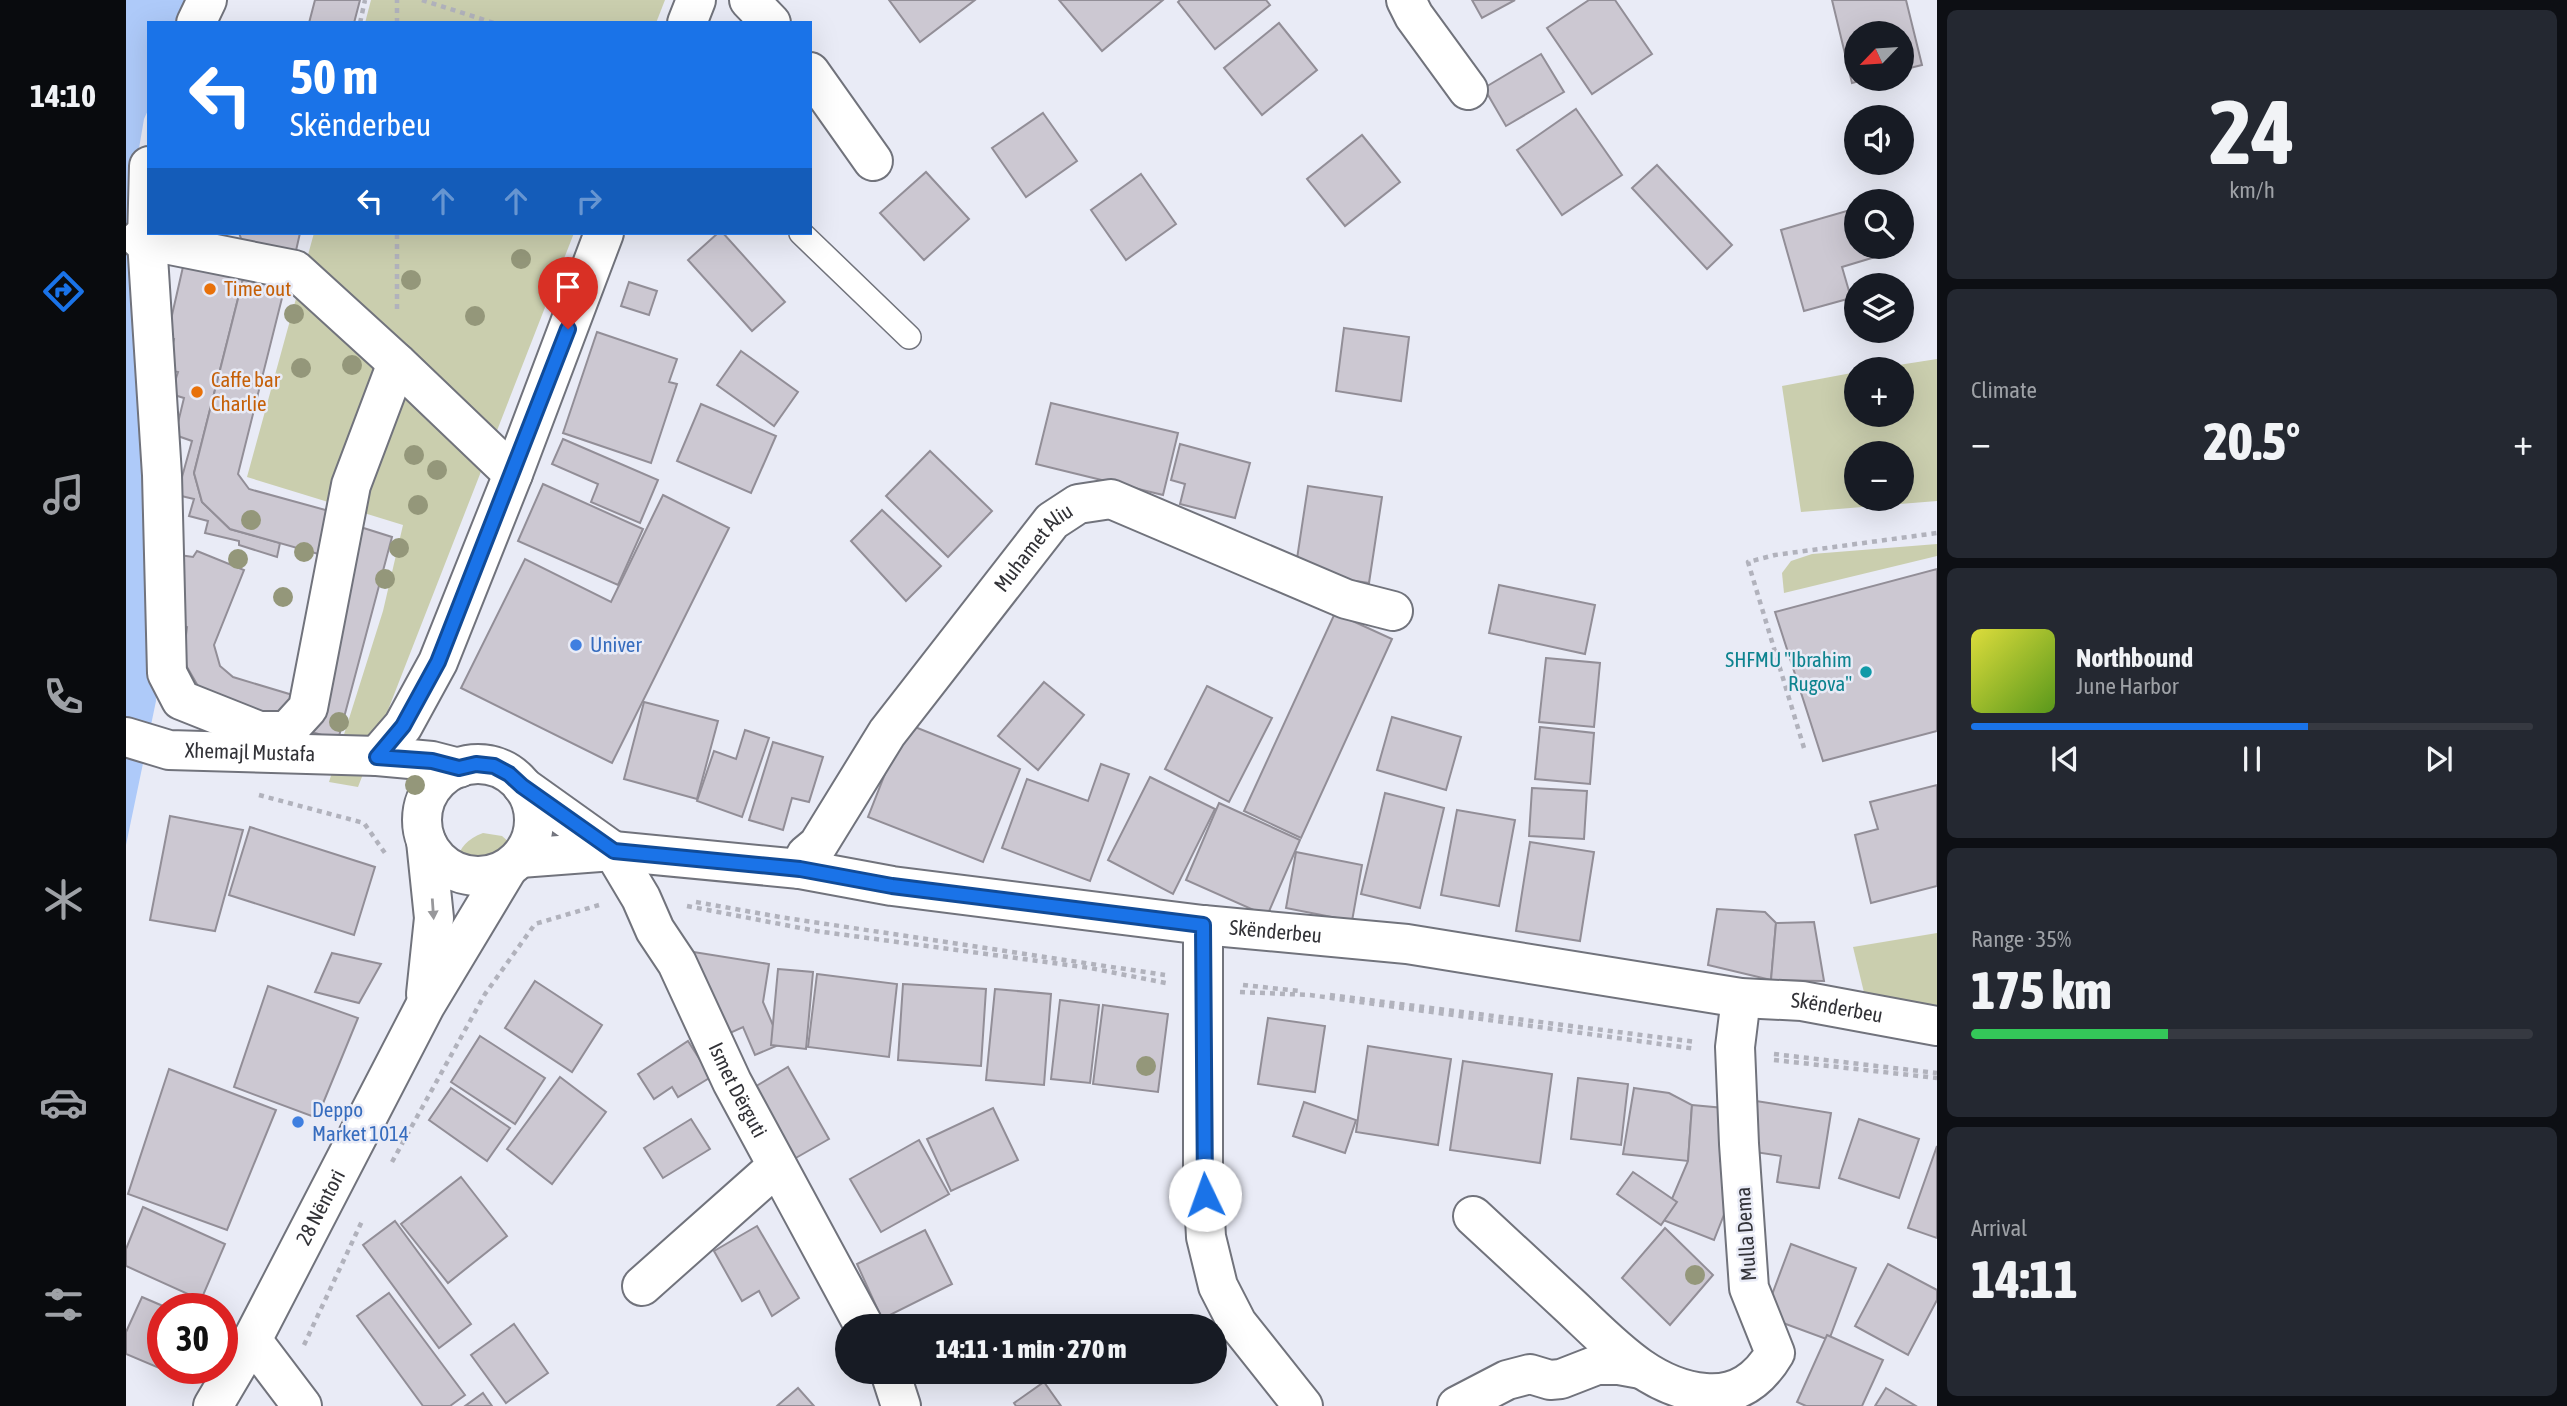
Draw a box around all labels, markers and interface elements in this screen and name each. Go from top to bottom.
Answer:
north arrow [1844,21,1914,91]
map controls [1844,21,1914,511]
text: 50 m [290,48,378,104]
icon: left [175,49,266,140]
text: 14:10 [30,77,96,114]
text: 24 [2209,79,2295,183]
button: sound [1844,105,1914,175]
text: Skënderbeu [290,106,431,143]
text: km/h [2229,177,2275,203]
icon: left [351,182,389,220]
icon: ahead [424,182,462,220]
icon: ahead [497,182,535,220]
icon: right [570,182,608,220]
button: search [1844,189,1914,259]
pin [538,257,598,329]
icon: directions [39,267,88,316]
icon: arrive [549,268,587,306]
button: layers [1844,273,1914,343]
place label: Time out [224,276,291,300]
marker: Time out [202,281,218,297]
button: + [1844,357,1914,427]
place label: Caffe bar Charlie [211,367,281,415]
text: Climate [1971,377,2037,403]
marker: Caffe bar Charlie [189,384,205,400]
text: 20.5° [2204,411,2300,471]
text: − [1971,420,1991,463]
text: + [2513,420,2533,463]
button: − [1844,441,1914,511]
icon: music [39,470,88,519]
street label: Muhamet Aliu [989,498,1077,596]
place label: Univer [590,632,642,656]
marker: Univer [568,637,584,653]
text: Northbound [2076,643,2193,673]
place label: SHFMU "Ibrahim Rugova" [1725,647,1852,695]
marker: SHFMU "Ibrahim Rugova" [1858,664,1874,680]
icon: phone [39,672,88,721]
text: June Harbor [2076,673,2179,699]
street label: Xhemajl Mustafa [185,737,316,765]
icon: previous [2046,740,2084,778]
icon: pause [2233,740,2271,778]
icon: next [2420,740,2458,778]
icon: climate [39,875,88,924]
one-way arrow [428,898,439,920]
street label: Skënderbeu [1228,915,1323,947]
text: Range · 35% [1971,926,2071,952]
text: 175 km [1971,960,2112,1020]
street label: Skënderbeu [1791,987,1885,1027]
street label: Ismet Dërguti [704,1038,773,1141]
icon: car [39,1078,88,1127]
place label: Deppo Market 1014 [312,1097,409,1145]
marker: Deppo Market 1014 [290,1114,306,1130]
position arrow [1168,1158,1242,1232]
street label: 28 Nëntori [290,1165,349,1249]
street label: Mulla Dema [1730,1186,1760,1282]
text: Arrival [1971,1215,2027,1241]
text: 14:11 [1971,1249,2078,1309]
icon: filters [39,1280,88,1329]
speed limit sign: 30 [147,1293,238,1384]
text: 14:11 · 1 min · 270 m [936,1334,1126,1364]

